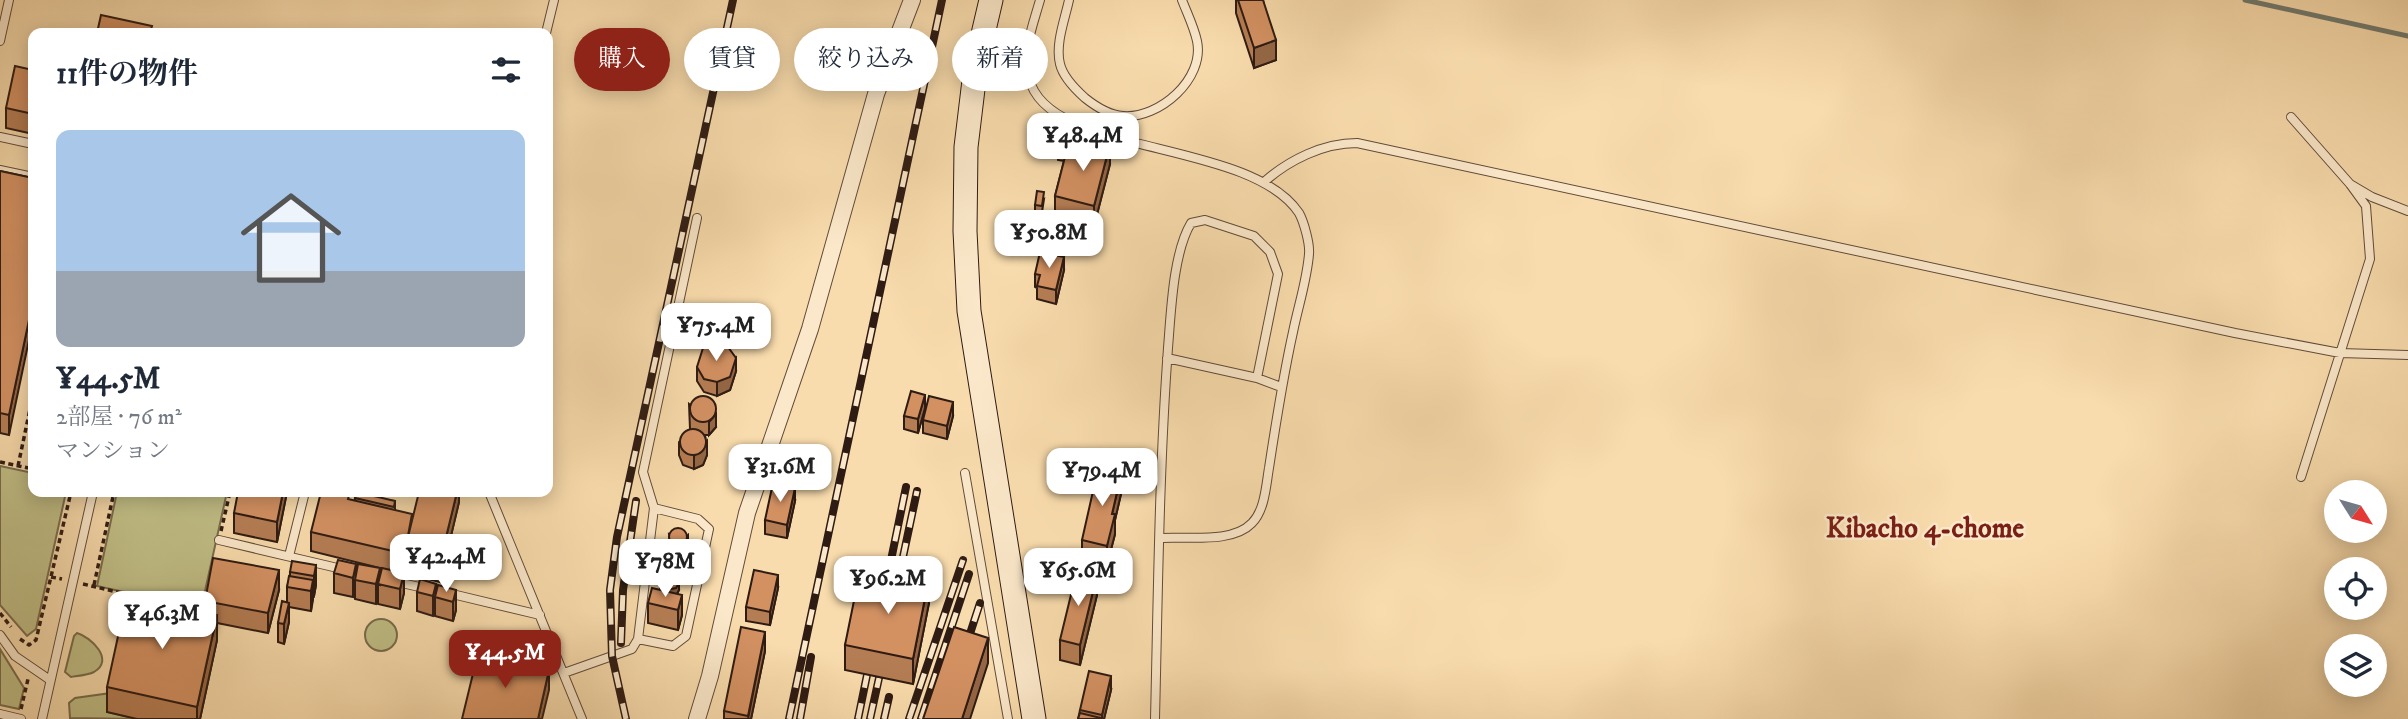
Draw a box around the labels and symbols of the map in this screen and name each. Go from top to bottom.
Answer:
pin: ¥48.4M [1026,114,1140,173]
pin: ¥50.8M [992,210,1106,270]
pin: ¥75.4M [659,304,773,363]
pin: ¥31.6M [723,444,837,504]
pin: ¥79.4M [1045,448,1159,508]
north arrow [2324,480,2387,542]
district label: Kibacho 4-chome [1826,511,2025,546]
pin: ¥42.4M [389,534,503,594]
pin: ¥78M [624,540,706,599]
pin: ¥65.6M [1021,548,1135,608]
pin: ¥96.2M [831,556,945,616]
pin: ¥46.3M [105,592,219,651]
pin: ¥44.5M [448,630,562,690]

